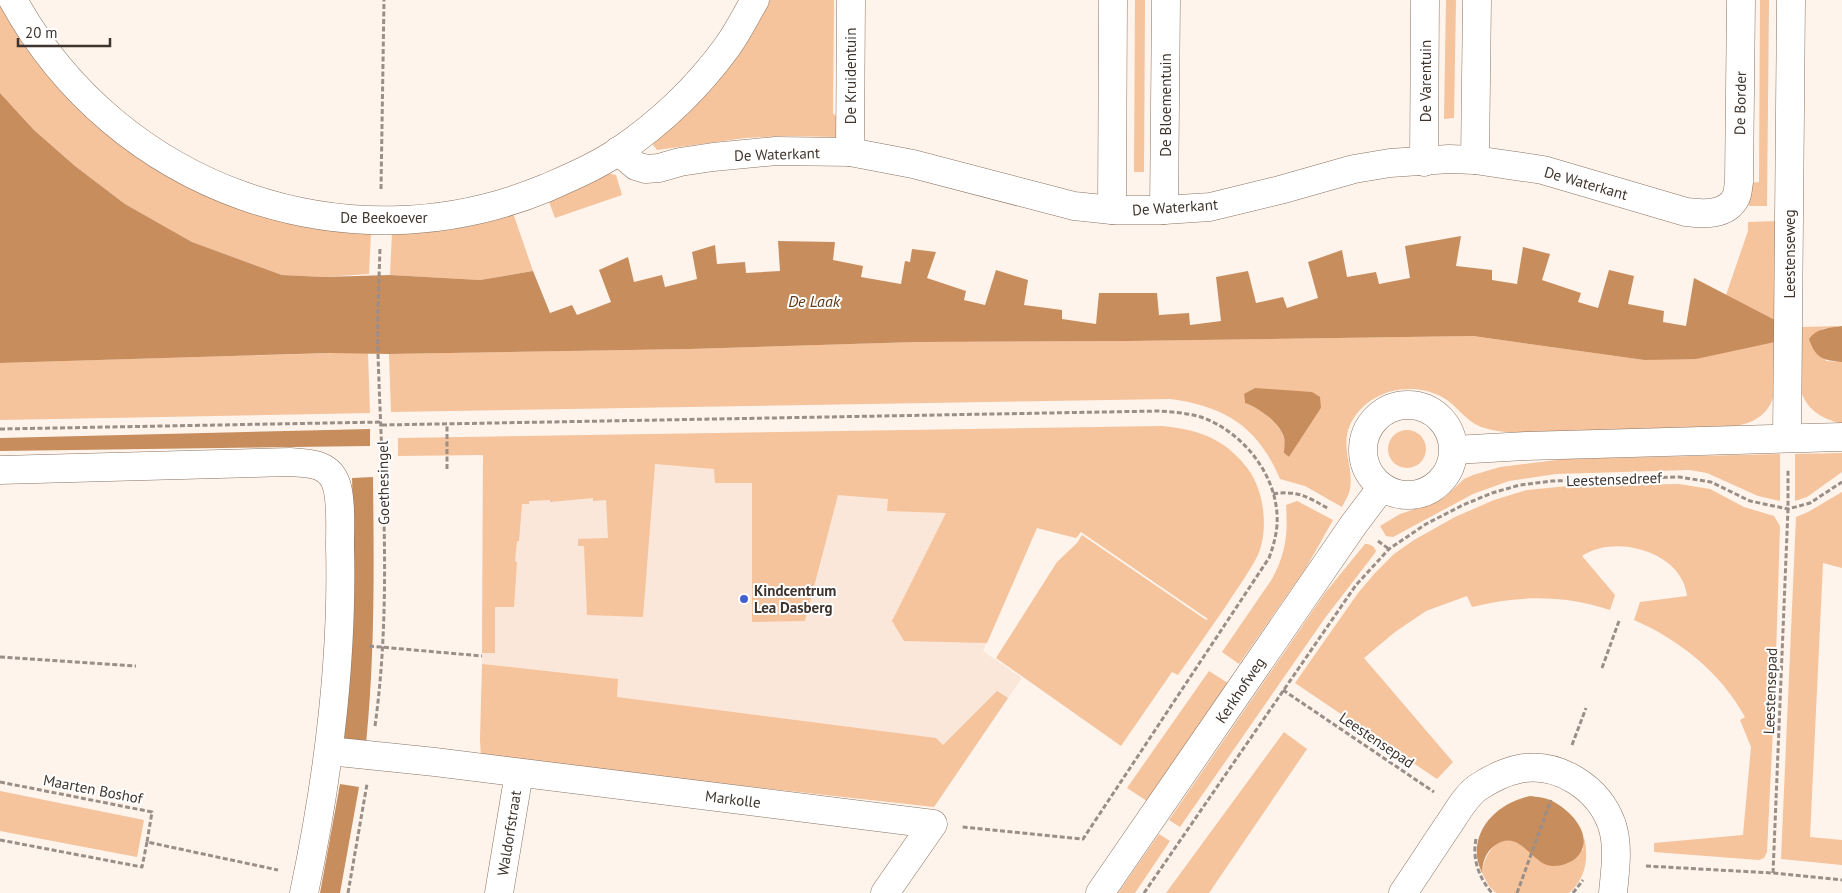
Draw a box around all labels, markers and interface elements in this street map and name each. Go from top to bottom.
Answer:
scale bar [18,15,110,47]
text: 20 m [25,23,58,42]
street label: De Kruidentuin [841,28,860,124]
street label: De Varentuin [1416,40,1435,122]
street label: De Bloementuin [1156,53,1175,157]
street label: De Border [1730,71,1750,135]
street label: De Waterkant [734,143,820,165]
street label: De Waterkant [1542,162,1630,204]
street label: De Waterkant [1131,195,1219,219]
street label: De Beekoever [340,208,428,227]
street label: Leestenseweg [1780,209,1799,299]
water label: De Laak [788,291,841,311]
street label: Goethesingel [373,440,393,525]
street label: Leestensedreef [1566,468,1663,490]
place label: Kindcentrum Lea Dasberg [754,581,836,617]
marker: Kindcentrum Lea Dasberg [738,593,750,605]
street label: Leestensepad [1759,647,1781,735]
street label: Kerkhofweg [1211,653,1269,727]
street label: Leestensepad [1336,708,1418,772]
street label: Maarten Boshof [42,770,146,808]
street label: Markolle [704,786,762,812]
street label: Waldorfstraat [493,789,525,877]

